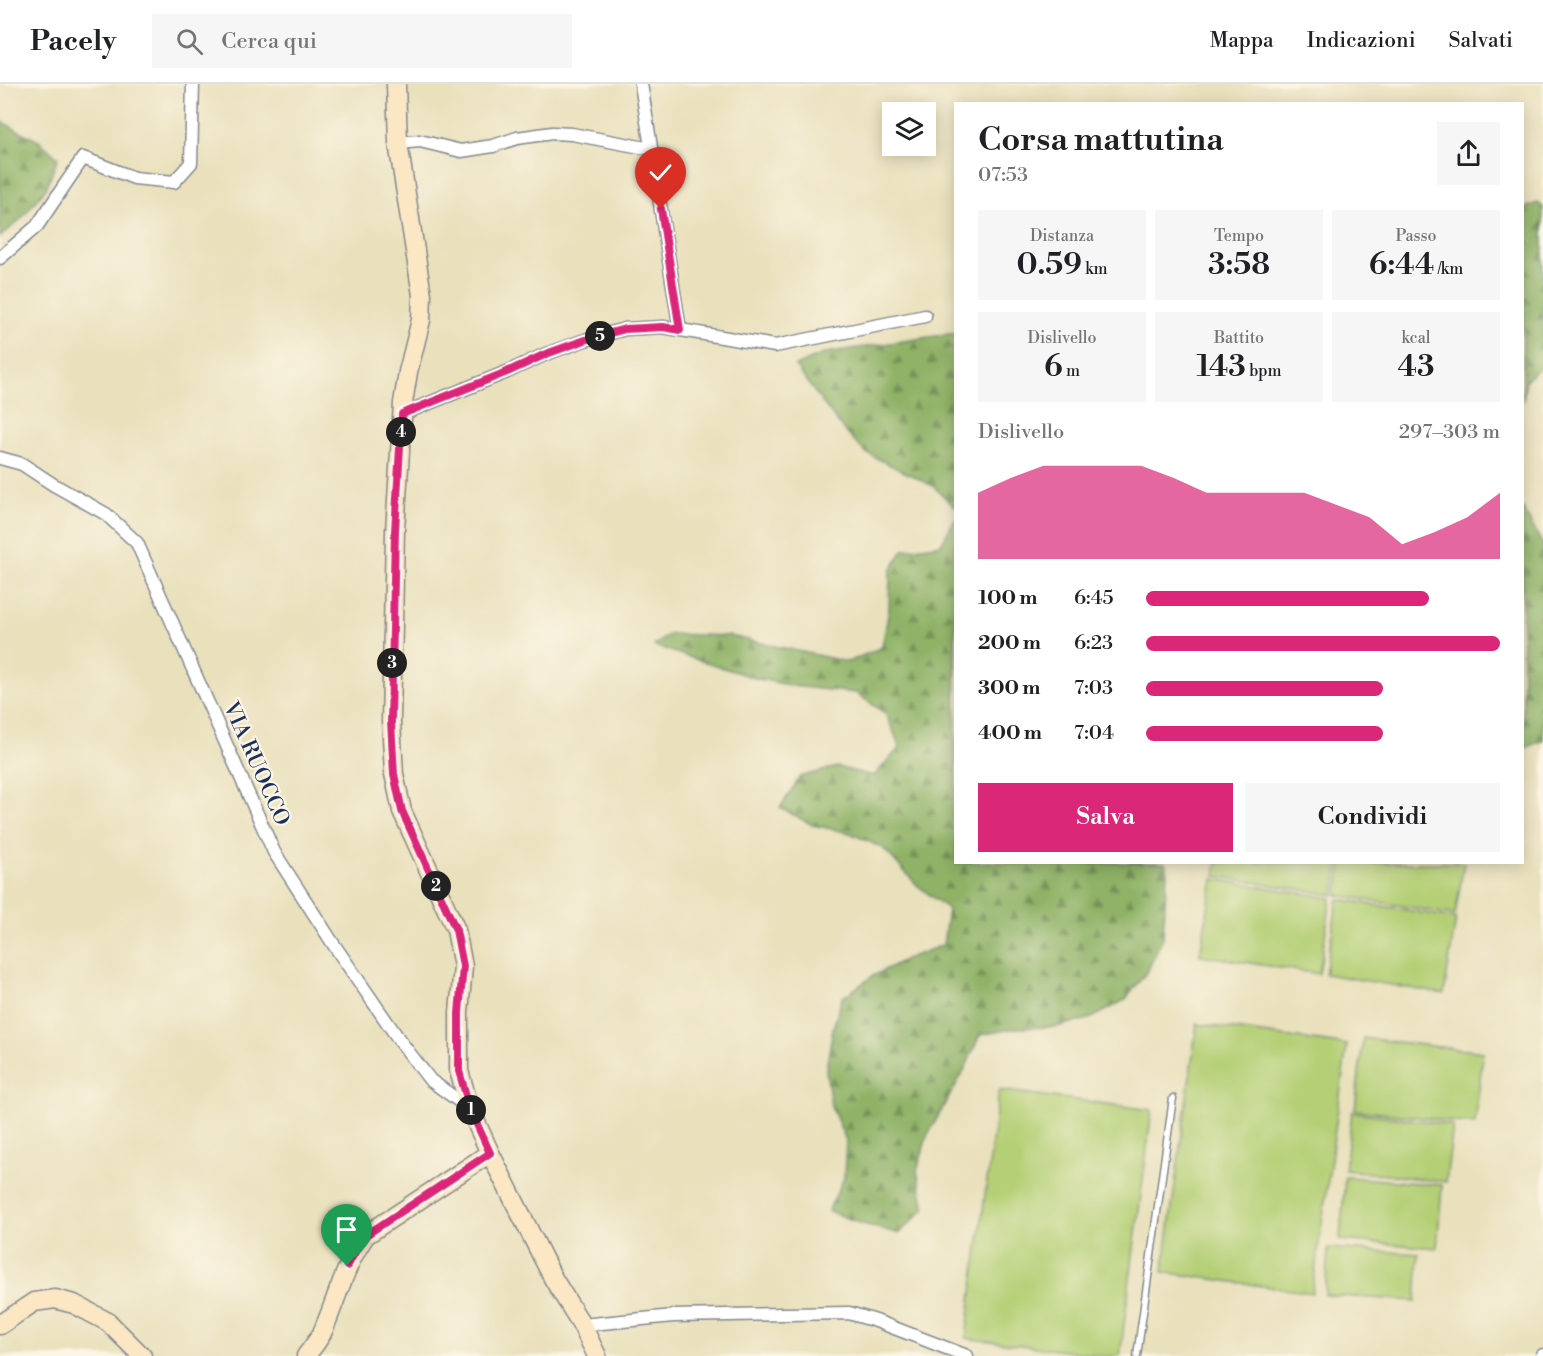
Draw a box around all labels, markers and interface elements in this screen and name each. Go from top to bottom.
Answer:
search box [152,14,572,68]
text: Pacely [30,24,116,59]
icon: search [173,25,206,58]
text: Cerca qui [221,28,317,55]
text: Mappa [1210,28,1274,54]
text: Indicazioni [1307,28,1416,54]
text: Salvati [1449,28,1513,54]
map controls [882,102,936,156]
button: layers [882,102,936,156]
text: Corsa mattutina [978,120,1224,161]
button: share [1437,122,1500,185]
pin [635,147,686,209]
icon: check [644,156,677,189]
text: 07:53 [978,163,1028,188]
text: Distanza [1030,226,1094,246]
text: Tempo [1214,226,1264,246]
text: Passo [1395,226,1437,246]
text: 0.59 [1016,246,1082,284]
text: 3:58 [1208,246,1270,284]
text: 6:44 [1369,246,1434,284]
text: km [1082,259,1108,279]
text: /km [1434,259,1463,279]
pin: 5 [585,321,615,351]
text: 5 [595,326,605,346]
text: Dislivello [1028,328,1097,348]
text: Battito [1214,328,1264,348]
text: kcal [1401,328,1431,348]
text: 6 [1044,348,1063,386]
text: 143 [1196,348,1246,386]
text: 43 [1398,348,1434,386]
text: m [1063,361,1080,381]
text: bpm [1246,361,1282,381]
pin: 4 [386,417,416,447]
text: Dislivello [978,420,1064,445]
text: 297–303 m [1399,420,1500,445]
text: 4 [396,422,406,442]
text: 100 m [978,586,1037,611]
text: 6:45 [1074,586,1114,611]
text: 200 m [978,631,1041,656]
text: 6:23 [1074,631,1113,656]
pin: 3 [377,648,407,678]
text: 3 [387,653,397,673]
text: 300 m [978,676,1041,701]
text: 7:03 [1074,676,1113,701]
street label: VIA RUOCCO [217,697,295,830]
text: 400 m [978,721,1042,746]
text: 7:04 [1074,721,1114,746]
button: Salva [978,783,1233,852]
button: Condividi [1245,783,1500,852]
pin: 2 [421,871,451,901]
text: 2 [431,876,441,896]
pin: 1 [456,1095,486,1125]
text: 1 [467,1100,475,1120]
pin [321,1204,372,1266]
icon: arrive [330,1213,363,1246]

